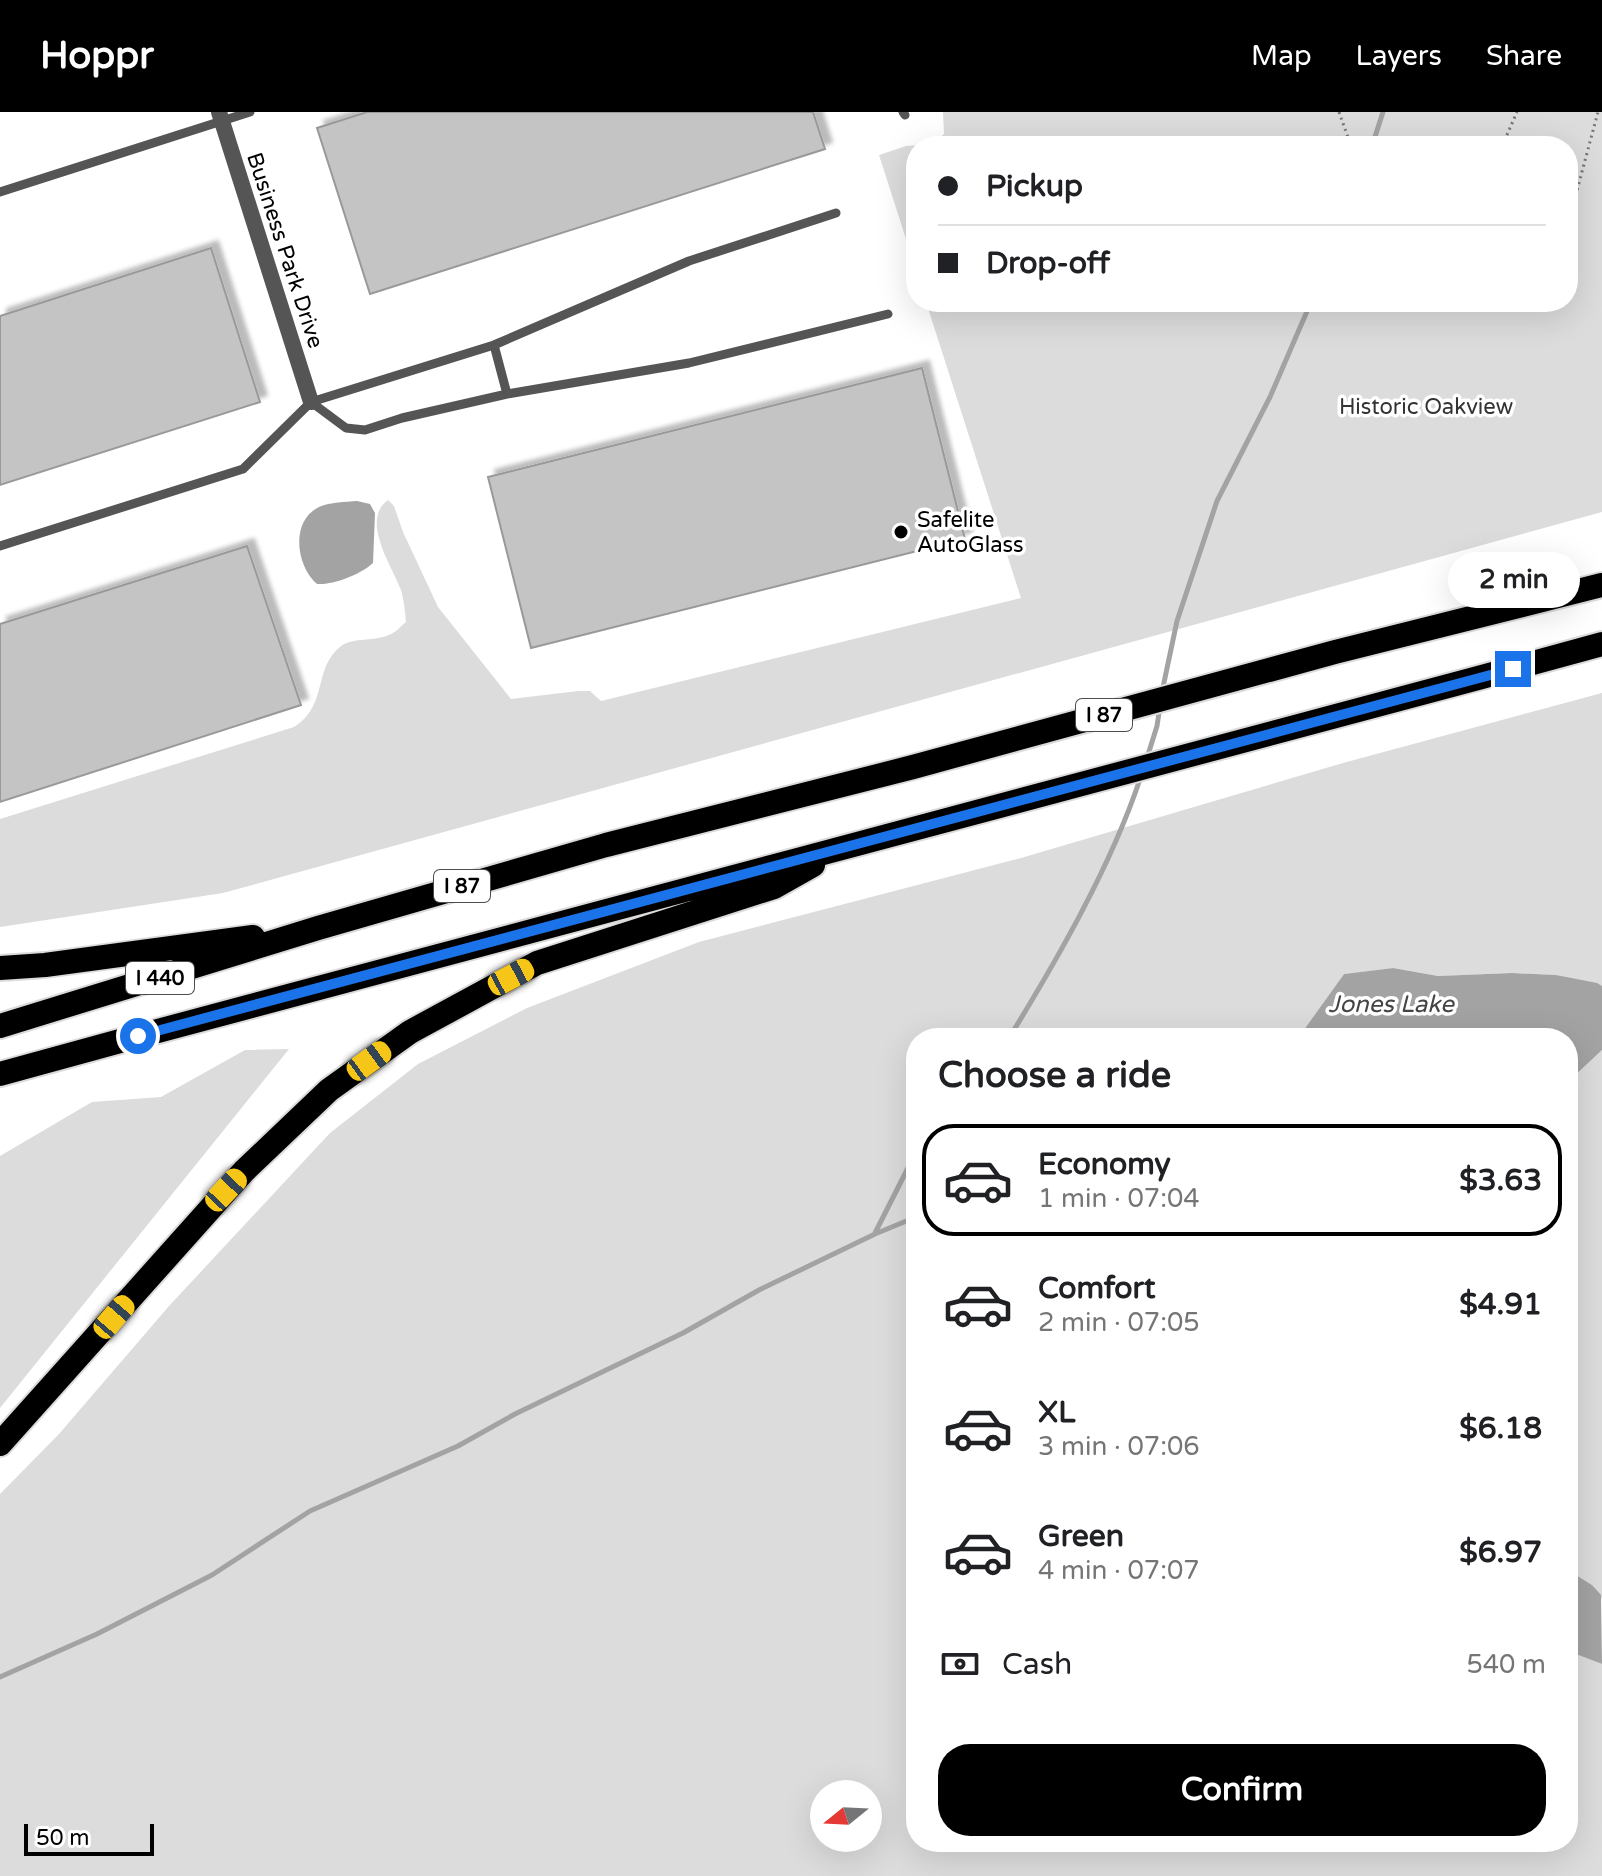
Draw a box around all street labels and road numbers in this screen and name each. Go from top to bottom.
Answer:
street label: Business Park Drive [241,149,329,351]
road number: I 87 [1076,699,1132,731]
road number: I 87 [434,870,490,902]
road number: I 440 [126,962,194,994]

